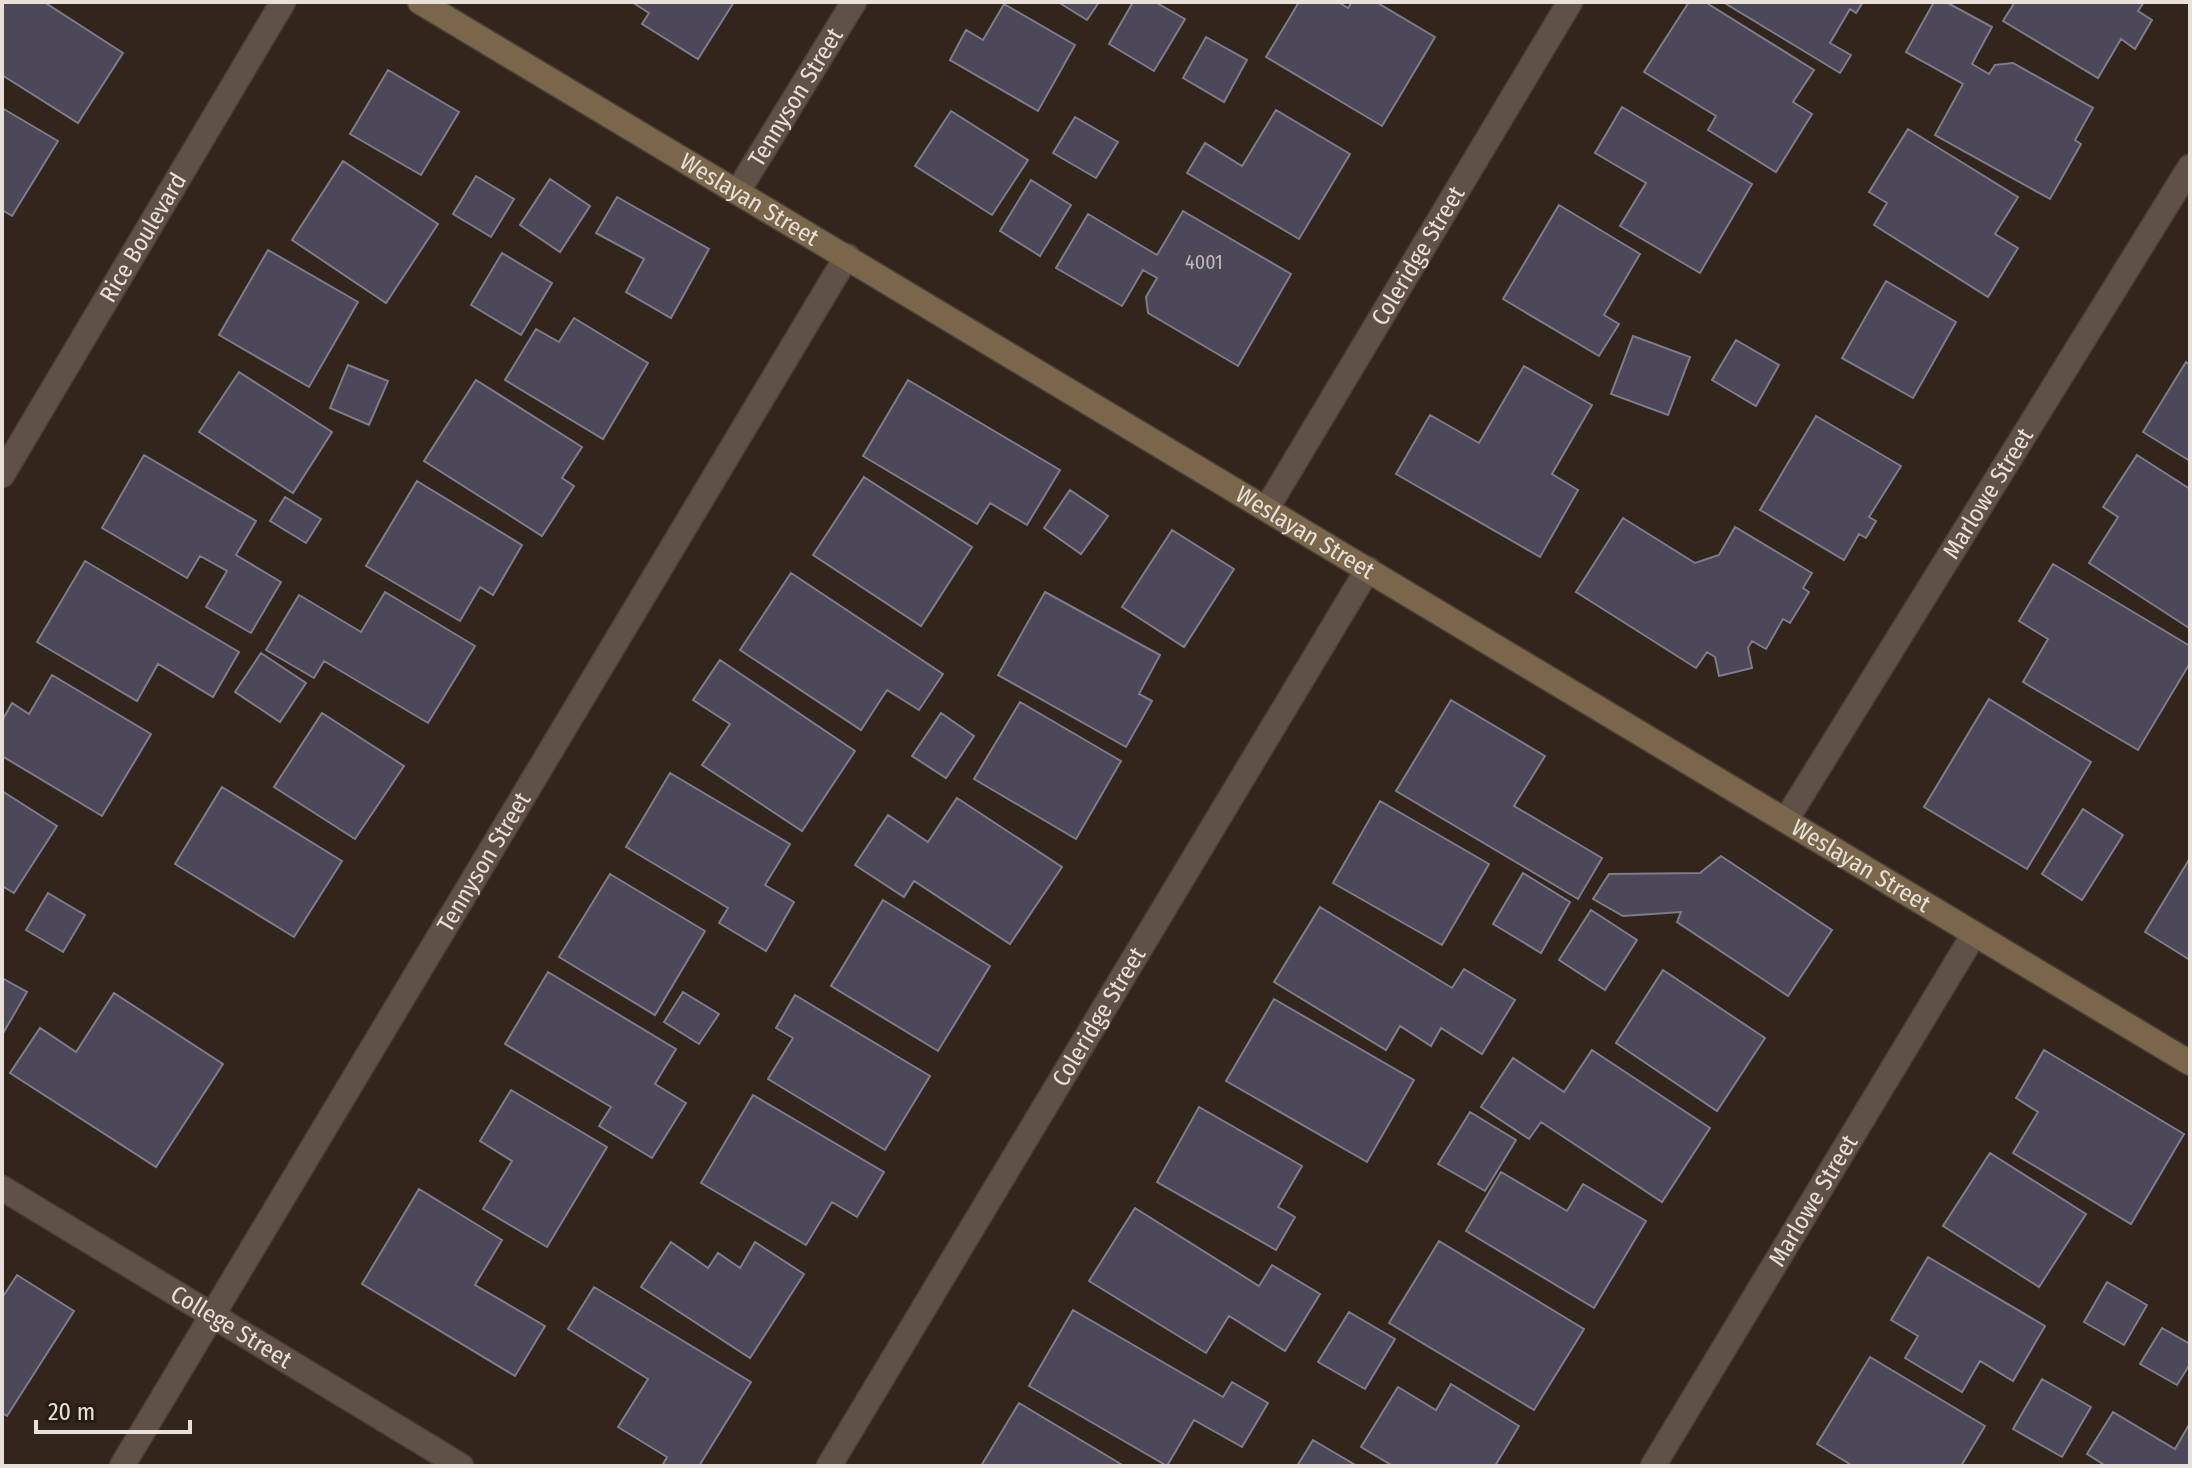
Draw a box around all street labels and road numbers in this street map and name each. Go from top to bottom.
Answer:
street label: Tennyson Street [742,23,849,172]
street label: Weslayan Street [675,147,824,252]
street label: Rice Boulevard [94,168,192,307]
street label: Coleridge Street [1366,181,1471,330]
street label: Marlowe Street [1937,423,2039,564]
street label: Weslayan Street [1231,480,1380,585]
street label: Tennyson Street [431,787,536,937]
street label: Weslayan Street [1786,813,1936,918]
street label: Coleridge Street [1046,942,1151,1091]
street label: Marlowe Street [1763,1130,1864,1271]
street label: College Street [166,1280,297,1374]

